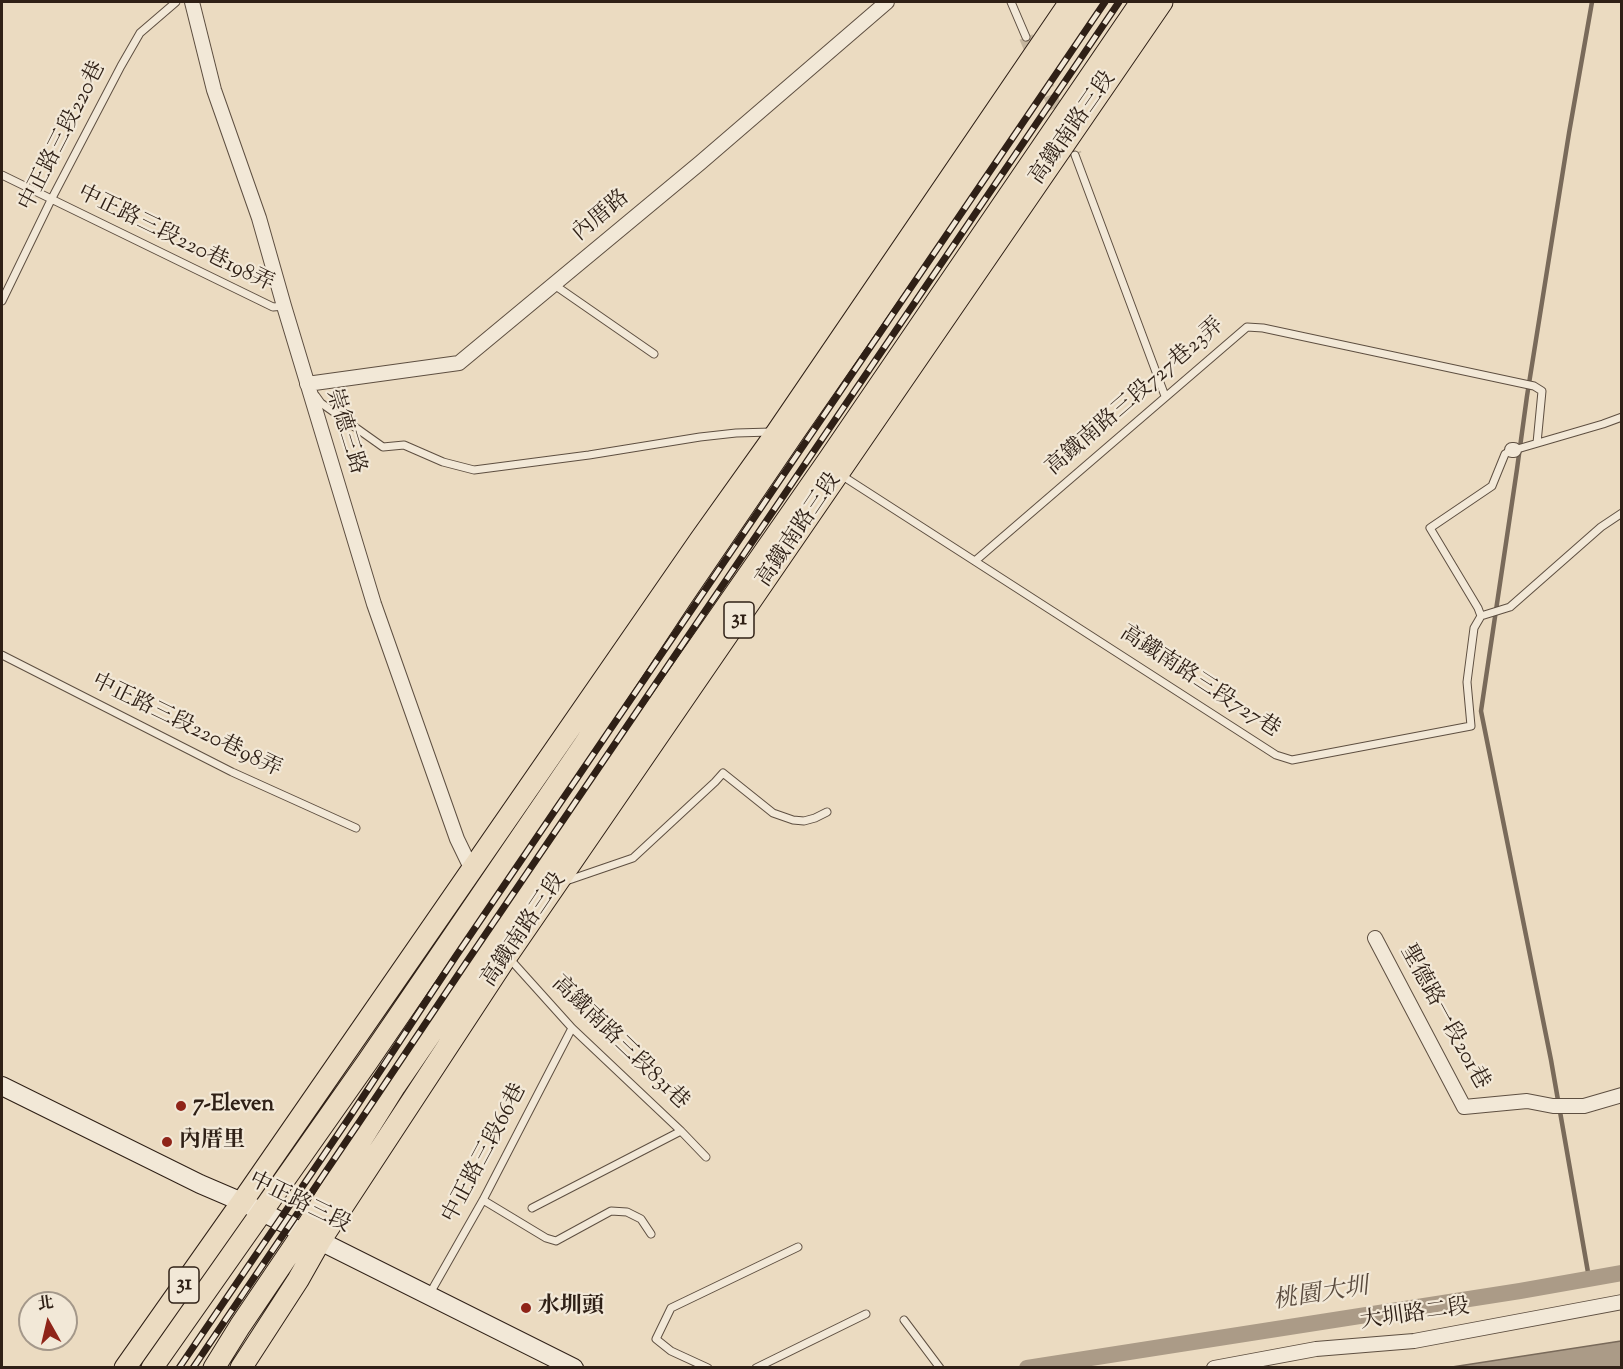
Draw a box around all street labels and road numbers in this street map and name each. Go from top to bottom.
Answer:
street label: 中正路三段220巷 [15,58,113,216]
street label: 高鐵南路三段 [1025,67,1123,191]
street label: 中正路三段220巷198弄 [73,181,277,299]
street label: 內厝路 [568,186,636,248]
street label: 高鐵南路三段727巷23弄 [1042,313,1230,483]
street label: 崇德三路 [319,386,369,478]
street label: 高鐵南路三段 [752,469,848,593]
road number: 31 [724,602,754,638]
street label: 高鐵南路三段727巷 [1114,621,1284,745]
street label: 中正路三段220巷98弄 [87,670,285,784]
street label: 高鐵南路三段 [477,869,573,993]
street label: 聖德路一段201巷 [1392,941,1494,1095]
street label: 高鐵南路三段831巷 [545,972,693,1116]
street label: 中正路三段66巷 [438,1080,534,1228]
street label: 中正路三段 [244,1168,354,1240]
road number: 31 [169,1267,199,1303]
street label: 大圳路二段 [1359,1295,1471,1337]

